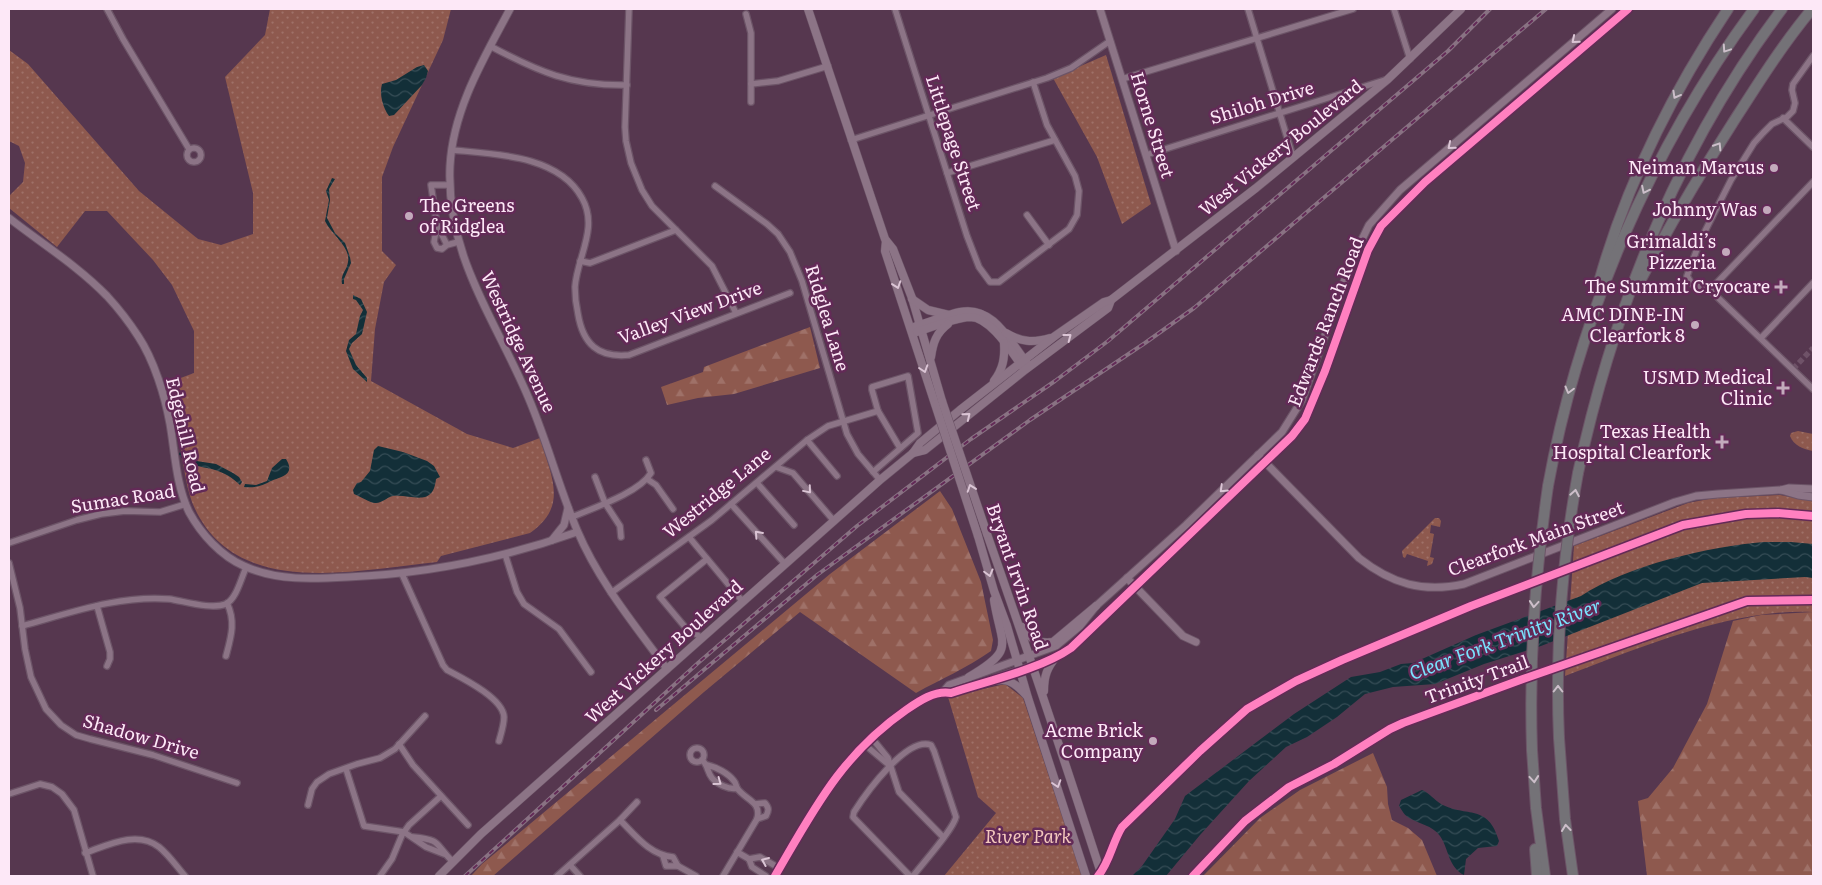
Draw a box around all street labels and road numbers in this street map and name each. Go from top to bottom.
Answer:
street label: Horne Street [1124,68,1183,182]
street label: Littlepage Street [920,71,989,215]
street label: West Vickery Boulevard [1192,72,1368,222]
street label: Shiloh Drive [1206,73,1317,130]
street label: Edwards Ranch Road [1280,232,1370,410]
street label: Ridglea Lane [799,261,858,374]
street label: Westridge Avenue [475,266,564,417]
street label: Valley View Drive [614,273,765,350]
street label: Edgehill Road [160,374,213,495]
street label: Westridge Lane [656,440,776,544]
street label: Sumac Road [69,476,177,519]
street label: Clearfork Main Street [1444,493,1628,582]
street label: Bryant Irvin Road [981,499,1056,654]
street label: West Vickery Boulevard [578,573,748,729]
street label: Trinity Trail [1421,647,1532,710]
street label: Shadow Drive [80,706,203,765]

